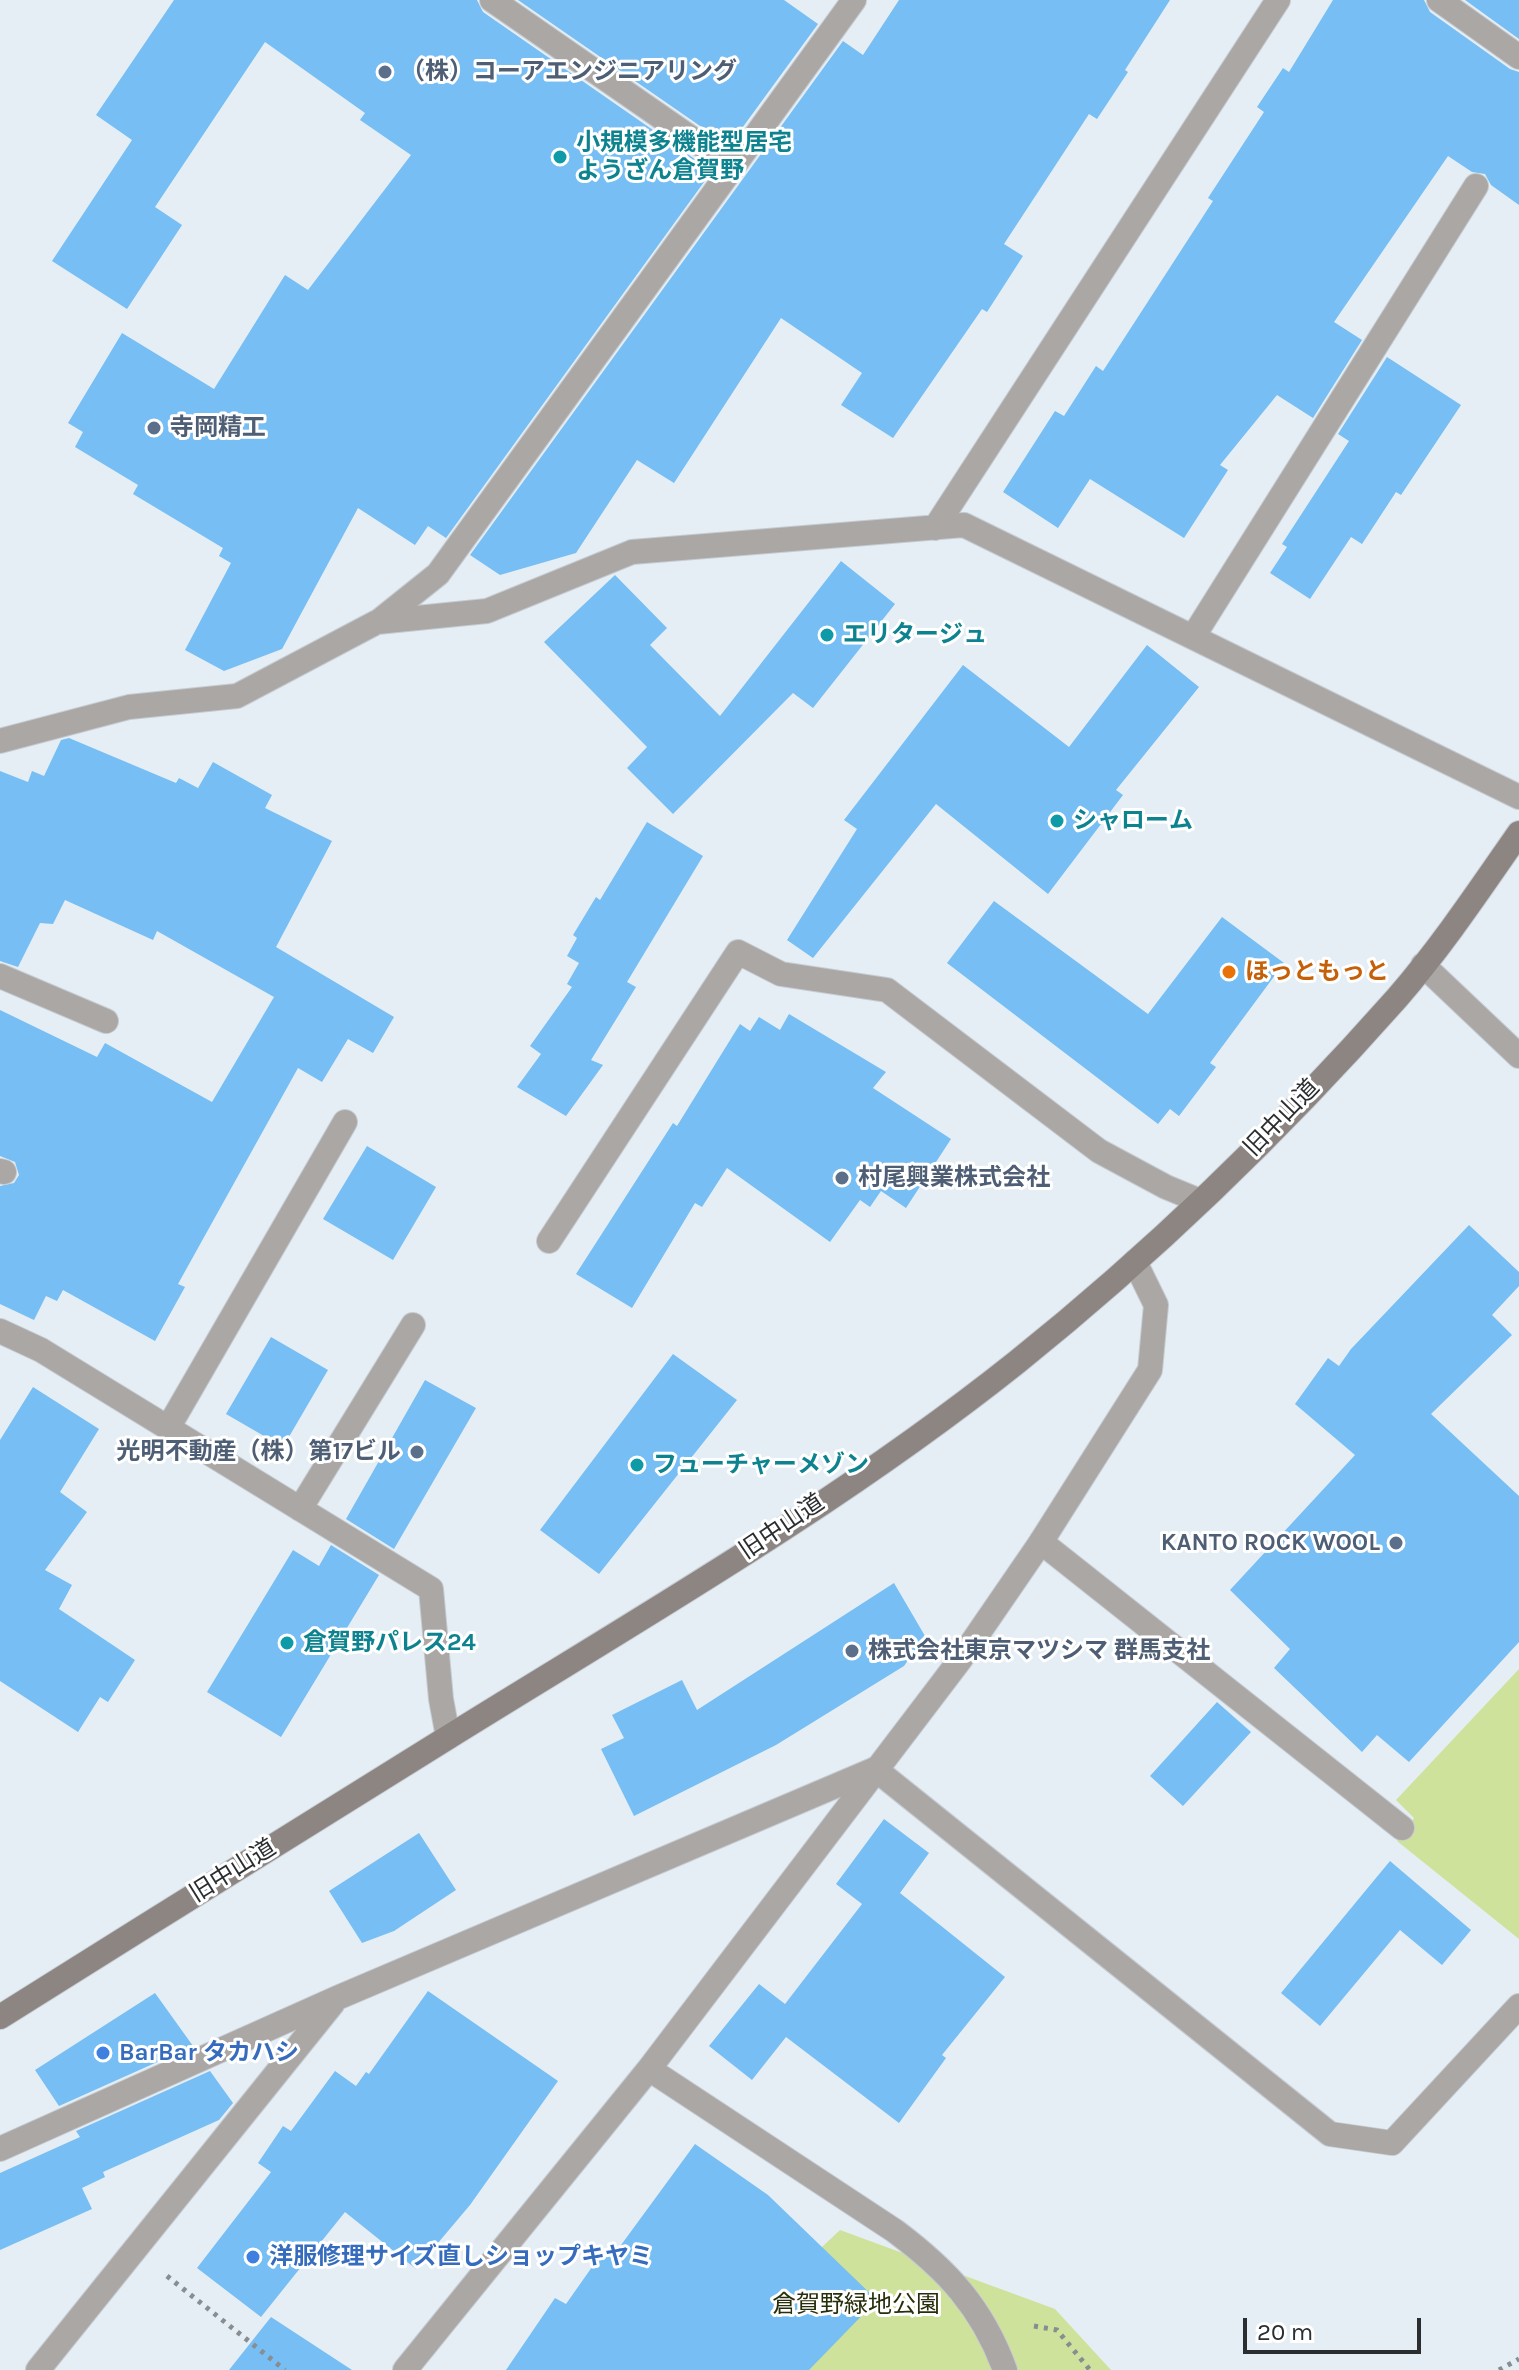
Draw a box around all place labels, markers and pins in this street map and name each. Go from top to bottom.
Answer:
place label: （株）コーアエンジニアリング [401,58,737,86]
marker: （株）コーアエンジニアリング [376,63,394,81]
place label: 小規模多機能型居宅 ようざん倉賀野 [576,129,792,185]
marker: 小規模多機能型居宅 ようざん倉賀野 [551,148,569,166]
place label: 寺岡精工 [170,414,266,442]
marker: 寺岡精工 [145,419,163,437]
place label: エリタージュ [843,621,987,649]
marker: エリタージュ [818,626,836,644]
place label: シャローム [1073,807,1193,835]
marker: シャローム [1048,812,1066,830]
place label: ほっともっと [1245,958,1389,986]
marker: ほっともっと [1220,963,1238,981]
place label: 村尾興業株式会社 [858,1164,1050,1192]
marker: 村尾興業株式会社 [833,1169,851,1187]
place label: 光明不動産（株）第17ビル [117,1438,401,1466]
marker: 光明不動産（株）第17ビル [408,1443,426,1461]
place label: フューチャーメゾン [653,1451,869,1479]
marker: フューチャーメゾン [628,1456,646,1474]
place label: KANTO ROCK WOOL [1161,1529,1380,1557]
marker: KANTO ROCK WOOL [1387,1534,1405,1552]
place label: 倉賀野パレス24 [303,1629,476,1657]
marker: 倉賀野パレス24 [278,1634,296,1652]
place label: 株式会社東京マツシマ 群馬支社 [868,1637,1210,1665]
marker: 株式会社東京マツシマ 群馬支社 [843,1642,861,1660]
place label: BarBar タカハシ [119,2039,299,2067]
marker: BarBar タカハシ [94,2044,112,2062]
place label: 洋服修理サイズ直しショップキヤミ [269,2243,653,2271]
marker: 洋服修理サイズ直しショップキヤミ [244,2248,262,2266]

